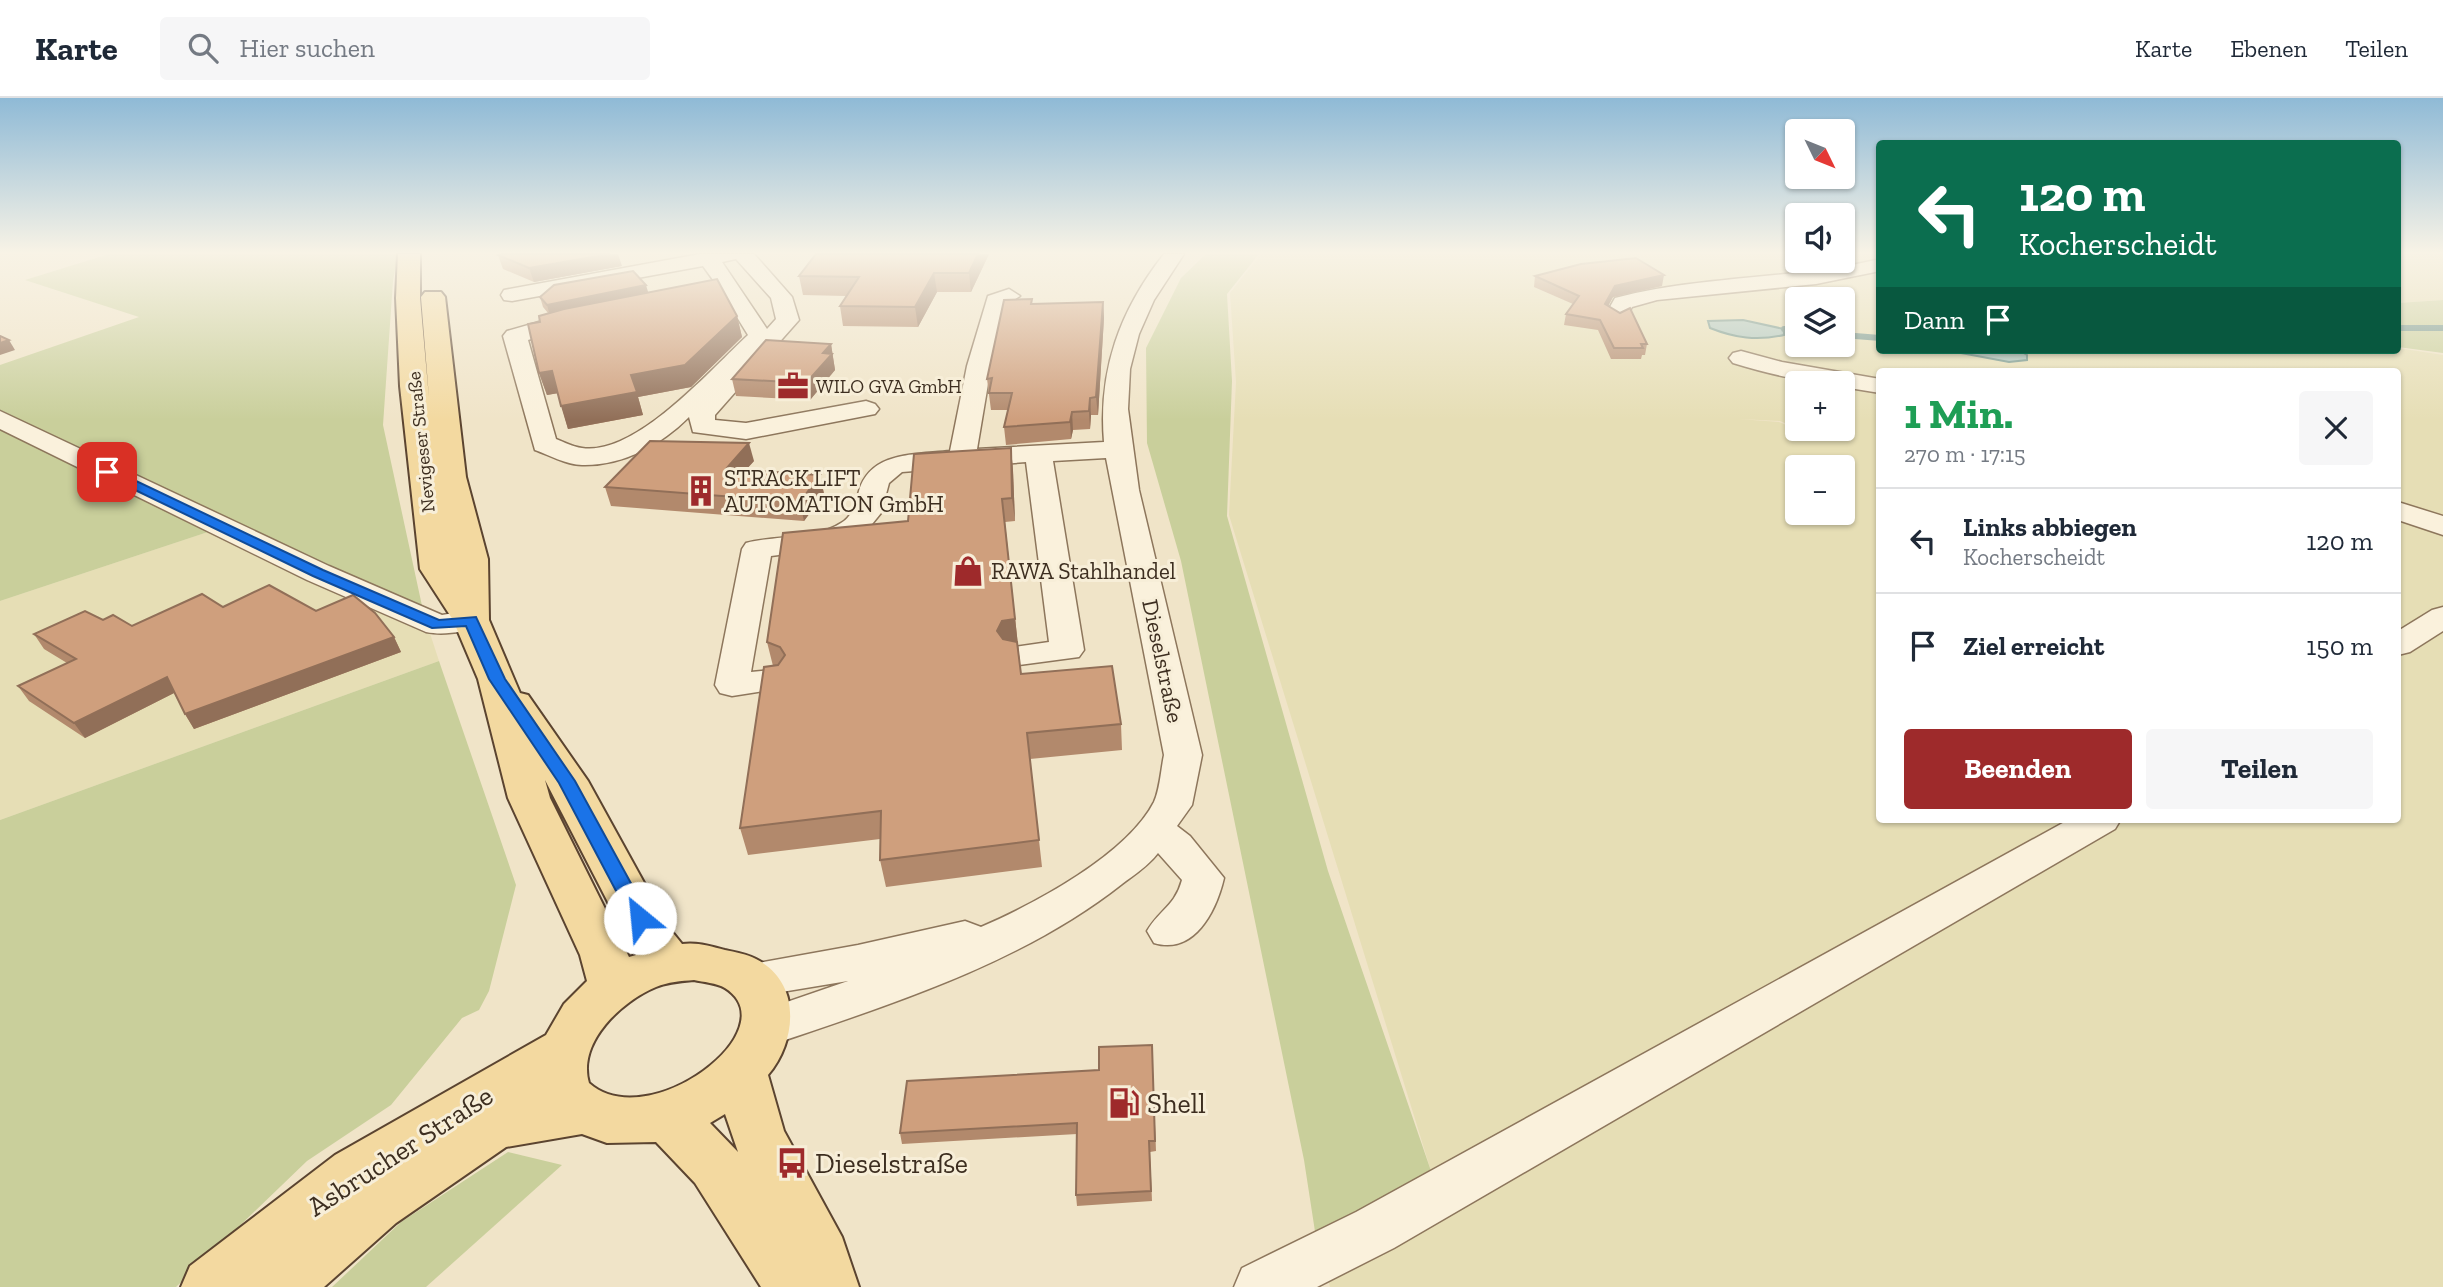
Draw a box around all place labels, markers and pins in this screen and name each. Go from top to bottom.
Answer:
office icon: WILO GVA GmbH [776,369,810,403]
place label: WILO GVA GmbH [816,375,962,398]
pin [77,442,137,502]
place label: STRACK LIFT AUTOMATION GmbH [724,464,944,518]
building icon: STRACK LIFT AUTOMATION GmbH [684,474,718,508]
shop icon: RAWA Stahlhandel [951,554,985,588]
place label: RAWA Stahlhandel [991,557,1176,585]
fuel station icon: Shell [1107,1086,1141,1120]
place label: Shell [1147,1087,1206,1120]
bus stop icon: Dieselstraße [775,1146,809,1180]
place label: Dieselstraße [815,1147,968,1180]

